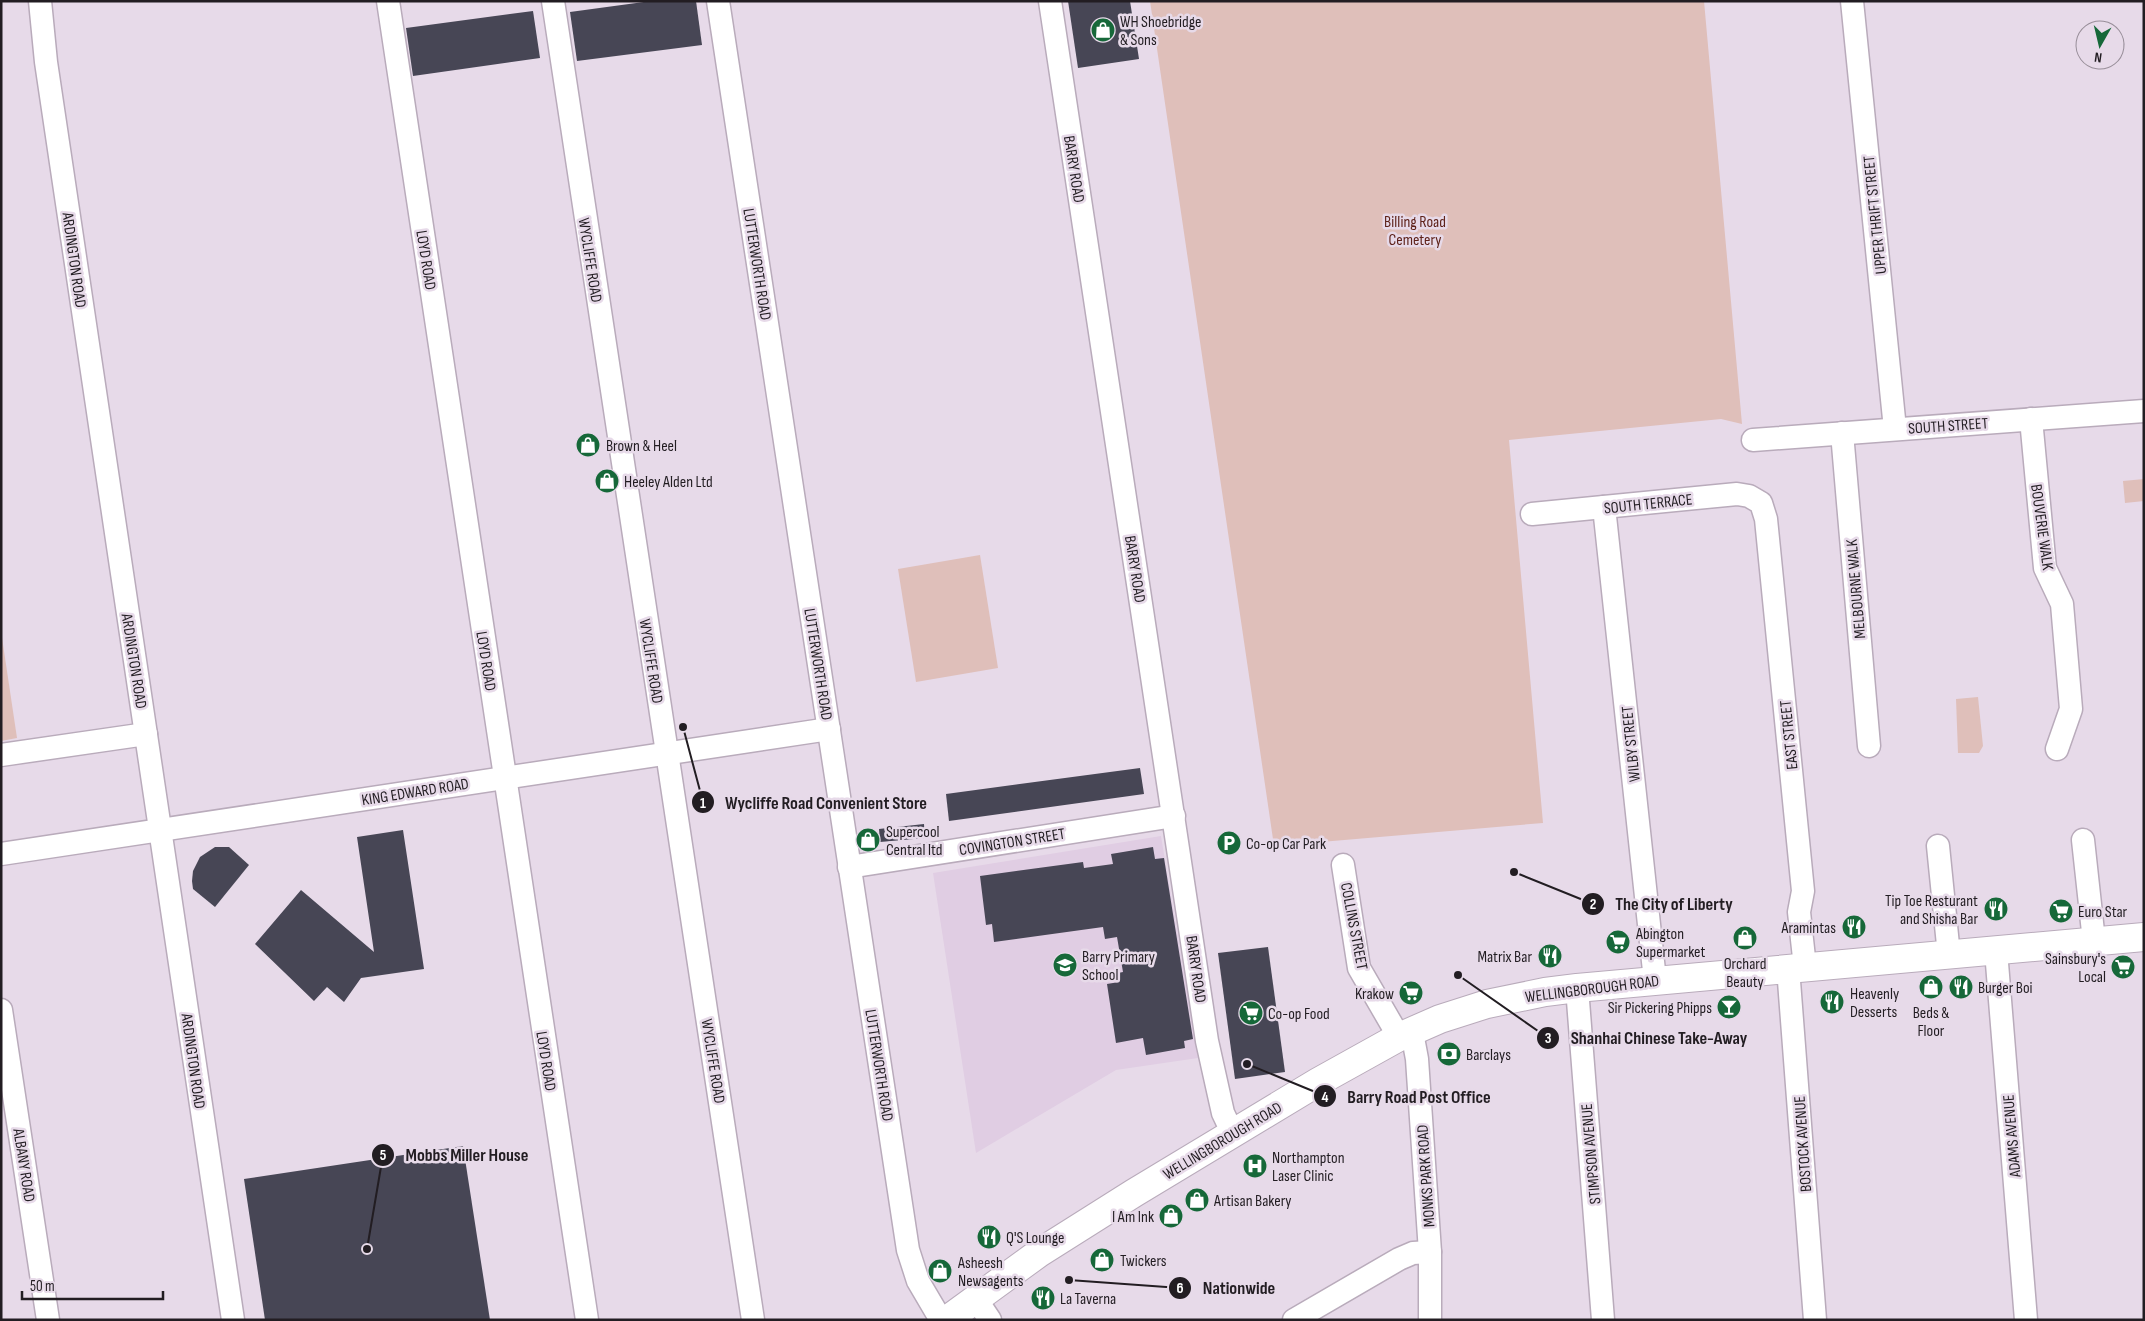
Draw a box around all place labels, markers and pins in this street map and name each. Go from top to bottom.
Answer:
place label: WH Shoebridge & Sons [1120,13,1202,50]
shop icon: WH Shoebridge & Sons [1090,17,1116,43]
shop icon: Brown & Heel [575,432,601,458]
place label: Brown & Heel [606,437,677,456]
shop icon: Heeley Alden Ltd [594,468,620,494]
place label: Heeley Alden Ltd [624,473,713,492]
callout: Wycliffe Road Convenient Store [690,786,937,819]
place label: Supercool Central ltd [886,823,942,860]
shop icon: Supercool Central ltd [855,827,881,853]
parking icon: Co-op Car Park [1216,830,1242,856]
place label: Co-op Car Park [1246,835,1326,854]
callout: The City of Liberty [1580,887,1743,920]
place label: Tip Toe Resturant and Shisha Bar [1885,892,1978,929]
restaurant icon: Tip Toe Resturant and Shisha Bar [1983,896,2009,922]
supermarket icon: Euro Star [2048,898,2074,924]
place label: Euro Star [2078,903,2128,922]
restaurant icon: Aramintas [1841,914,1867,940]
place label: Aramintas [1780,919,1836,938]
place label: Abington Supermarket [1635,925,1705,962]
shop icon: Orchard Beauty [1732,925,1758,951]
supermarket icon: Abington Supermarket [1605,929,1631,955]
restaurant icon: Matrix Bar [1537,943,1563,969]
place label: Barry Primary School [1082,948,1155,985]
place label: Matrix Bar [1477,948,1532,967]
place label: Sainsbury's Local [2045,950,2106,987]
school or university icon: Barry Primary School [1052,952,1078,978]
supermarket icon: Sainsbury's Local [2110,954,2136,980]
place label: Orchard Beauty [1724,955,1766,992]
shop icon: Beds & Floor [1918,974,1944,1000]
restaurant icon: Burger Boi [1948,974,1974,1000]
place label: Burger Boi [1978,979,2033,998]
supermarket icon: Krakow [1398,980,1424,1006]
place label: Krakow [1355,985,1394,1004]
place label: Heavenly Desserts [1850,985,1899,1022]
restaurant icon: Heavenly Desserts [1819,989,1845,1015]
bar icon: Sir Pickering Phipps [1716,994,1742,1020]
place label: Sir Pickering Phipps [1608,999,1712,1018]
supermarket icon: Co-op Food [1238,1000,1264,1026]
place label: Beds & Floor [1913,1004,1949,1041]
place label: Co-op Food [1268,1005,1330,1024]
callout: Shanhai Chinese Take-Away [1535,1022,1757,1055]
bank icon: Barclays [1436,1041,1462,1067]
place label: Barclays [1466,1046,1511,1065]
callout: Barry Road Post Office [1312,1080,1501,1113]
callout: Mobbs Miller House [370,1138,538,1171]
place label: Northampton Laser Clinic [1272,1149,1345,1186]
hospital icon: Northampton Laser Clinic [1242,1153,1268,1179]
shop icon: Artisan Bakery [1184,1187,1210,1213]
place label: Artisan Bakery [1213,1192,1292,1211]
shop icon: I Am Ink [1158,1203,1184,1229]
place label: I Am Ink [1112,1208,1154,1227]
restaurant icon: Q'S Lounge [976,1224,1002,1250]
place label: Q'S Lounge [1006,1229,1064,1248]
shop icon: Twickers [1089,1247,1115,1273]
place label: Twickers [1120,1252,1167,1271]
place label: Asheesh Newsagents [957,1254,1024,1291]
shop icon: Asheesh Newsagents [927,1258,953,1284]
callout: Nationwide [1168,1271,1285,1304]
restaurant icon: La Taverna [1030,1285,1056,1311]
place label: La Taverna [1060,1290,1116,1309]

